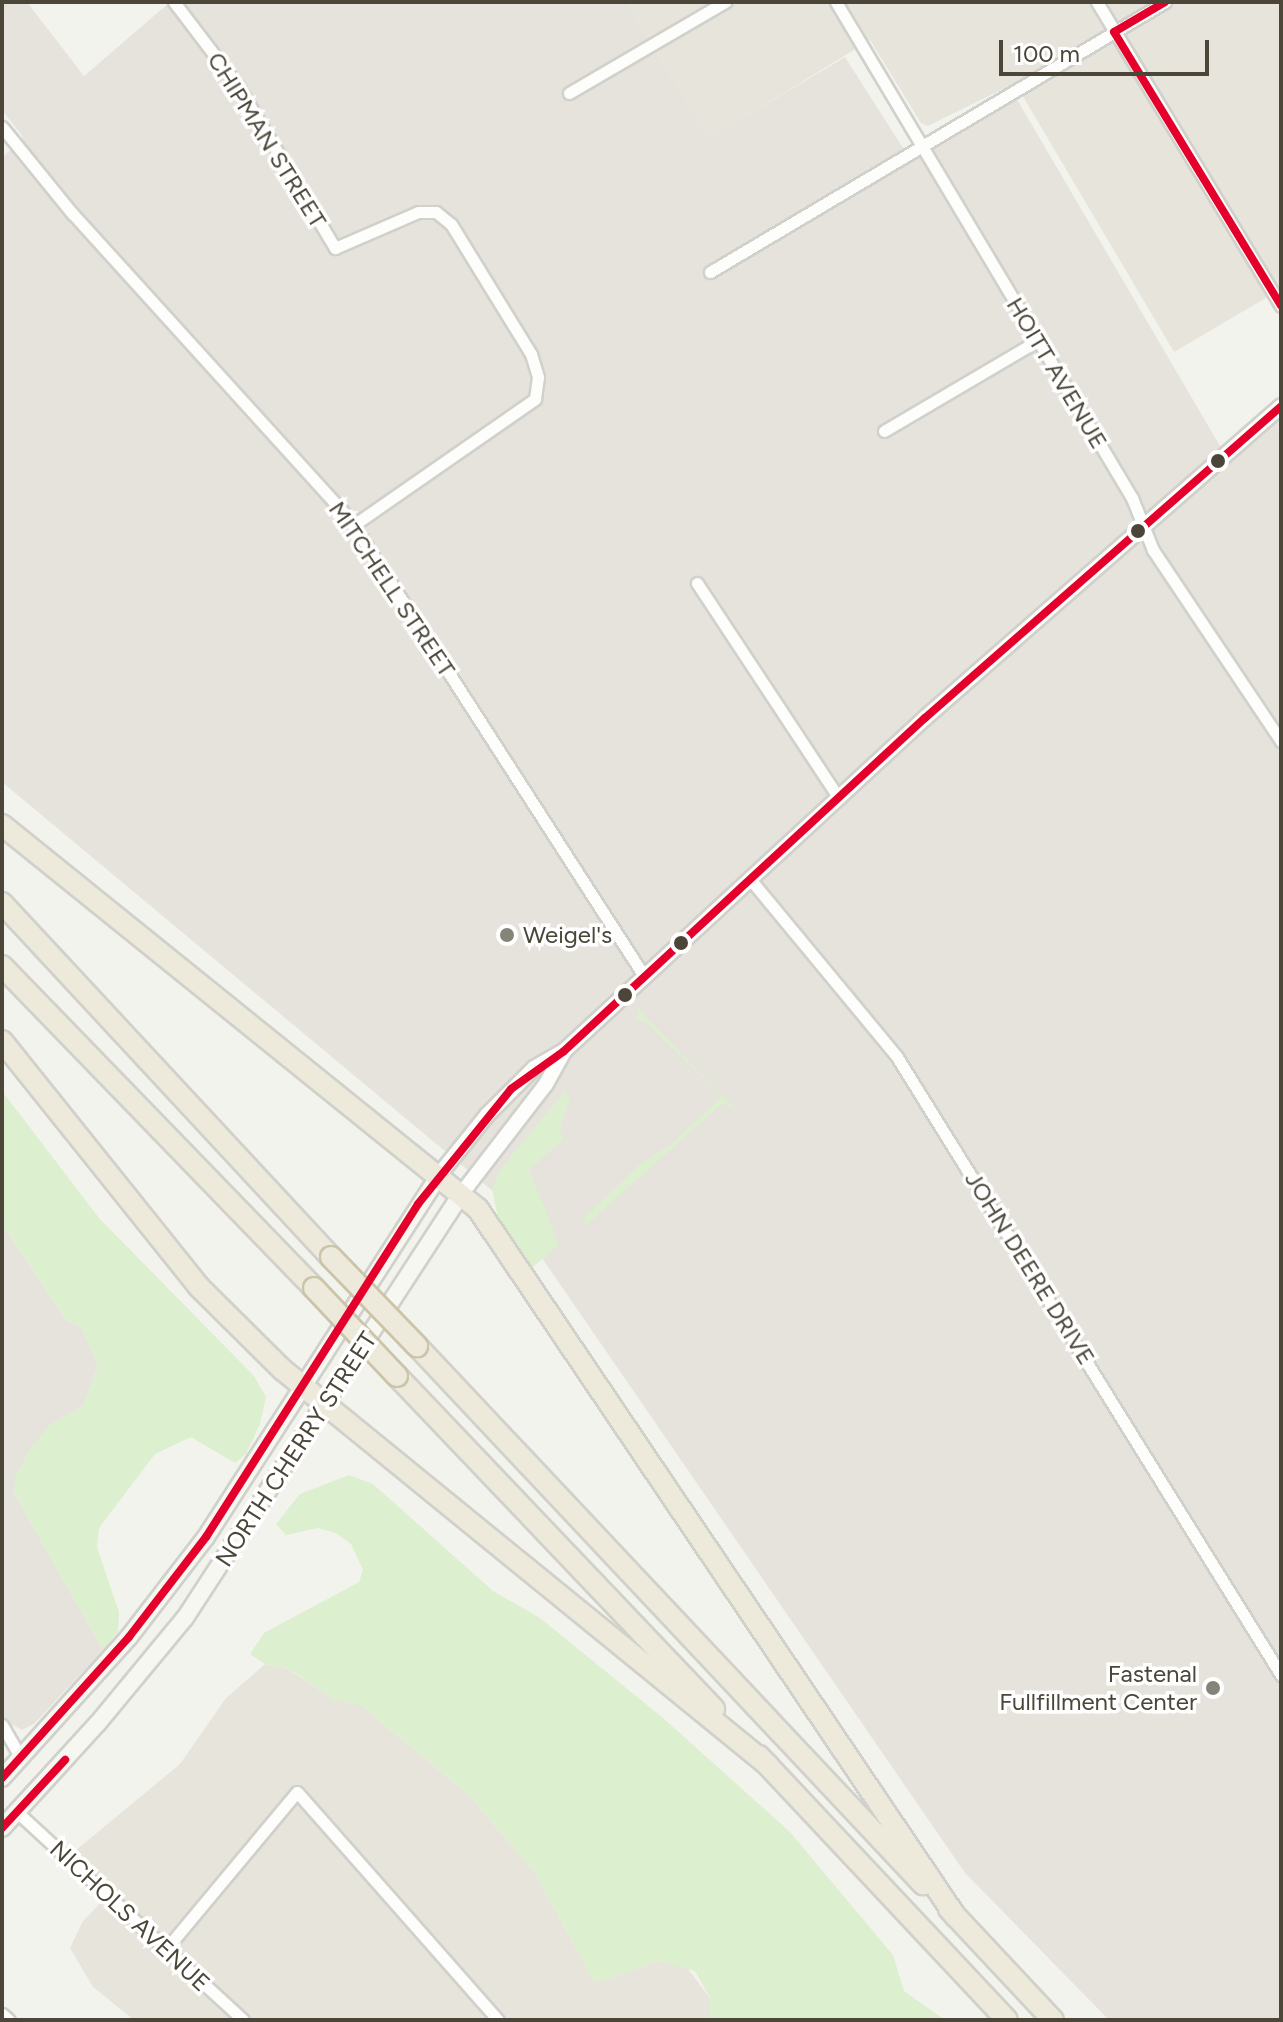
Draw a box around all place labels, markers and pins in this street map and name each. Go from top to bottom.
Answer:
unlabelled marker [1210,453,1226,469]
unlabelled marker [1130,523,1146,539]
place label: Weigel's [523,921,612,949]
marker: Weigel's [498,926,516,944]
unlabelled marker [673,935,689,951]
unlabelled marker [617,987,633,1003]
place label: Fastenal Fullfillment Center [999,1660,1197,1716]
marker: Fastenal Fullfillment Center [1204,1679,1222,1697]

